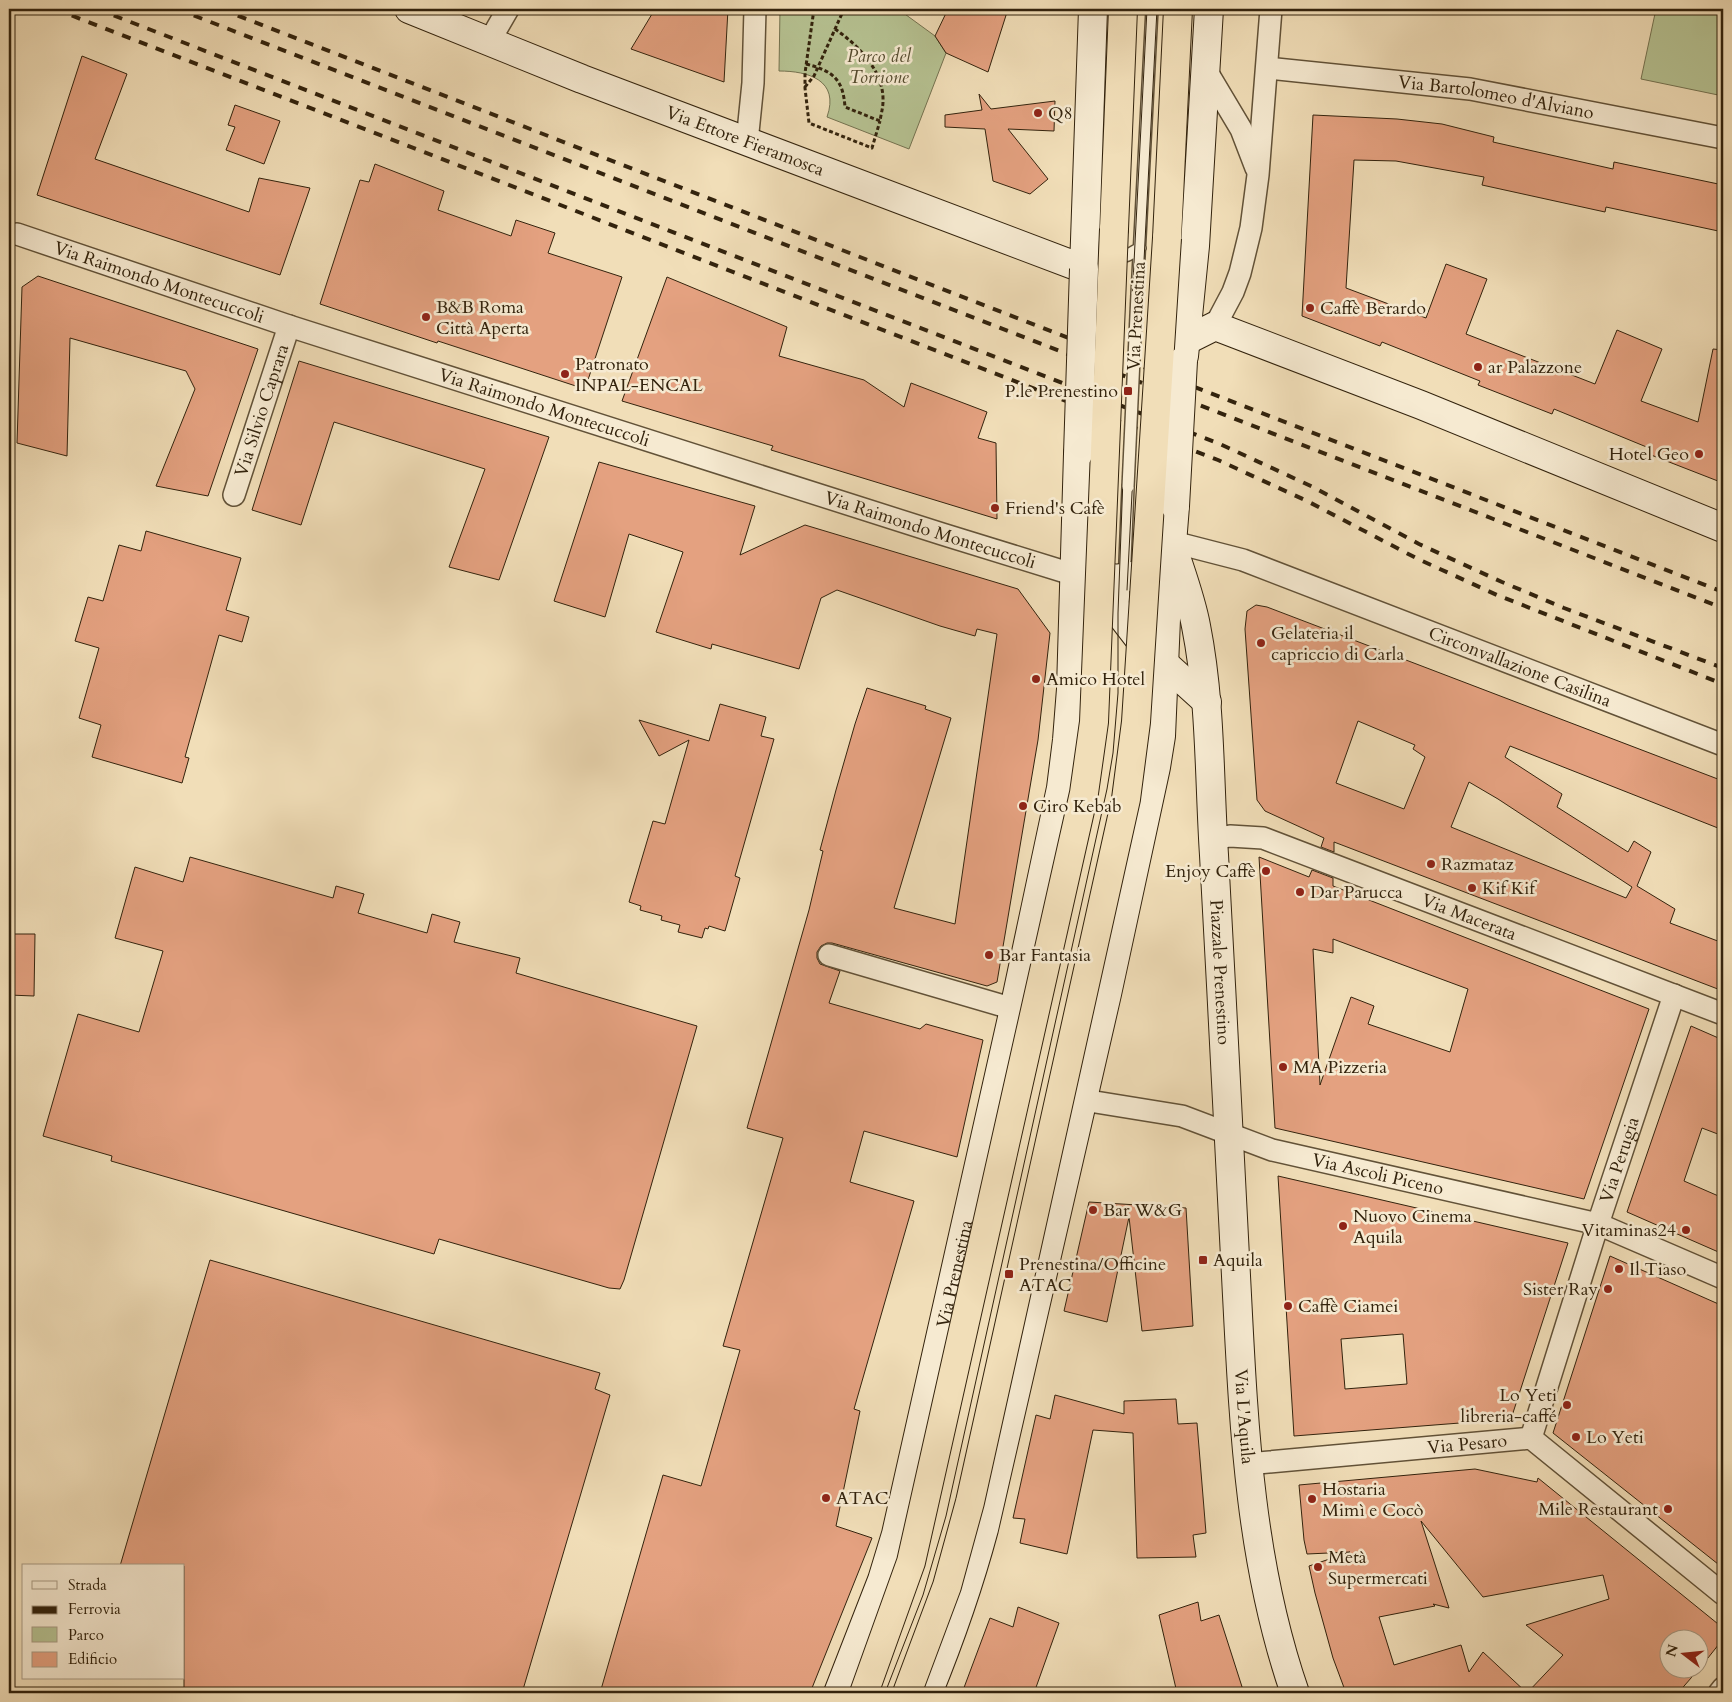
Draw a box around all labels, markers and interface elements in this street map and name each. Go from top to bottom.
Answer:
park label: Parco del Torrione [847,44,912,90]
street label: Via Bartolomeo d'Alviano [1397,70,1596,126]
street label: Via Ettore Fieramosca [662,100,828,183]
place label: Q8 [1048,101,1073,126]
marker: Q8 [1032,107,1044,119]
street label: Via Raimondo Montecuccoli [51,235,267,330]
street label: Via Prenestina [1121,260,1152,371]
place label: B&B Roma Città Aperta [436,295,530,341]
place label: Caffè Berardo [1320,296,1426,321]
marker: Caffè Berardo [1304,302,1316,314]
marker: B&B Roma Città Aperta [420,311,432,323]
street label: Via Silvio Caprara [229,341,295,480]
place label: Patronato INPAL-ENCAL [575,352,703,398]
place label: ar Palazzone [1488,355,1582,380]
marker: ar Palazzone [1472,361,1484,373]
street label: Via Raimondo Montecuccoli [435,362,653,453]
marker: Patronato INPAL-ENCAL [559,368,571,380]
place label: P.le Prenestino [1005,379,1118,404]
marker: P.le Prenestino [1122,385,1134,397]
place label: Hotel Geo [1609,442,1689,467]
marker: Hotel Geo [1693,448,1705,460]
street label: Via Raimondo Montecuccoli [821,485,1039,575]
place label: Friend's Cafè [1005,496,1105,521]
marker: Friend's Cafè [989,502,1001,514]
place label: Gelateria il capriccio di Carla [1271,621,1404,667]
street label: Circonvallazione Casilina [1425,621,1615,714]
marker: Gelateria il capriccio di Carla [1255,637,1267,649]
place label: Amico Hotel [1046,667,1146,692]
marker: Amico Hotel [1030,673,1042,685]
place label: Ciro Kebab [1033,794,1122,819]
marker: Ciro Kebab [1017,800,1029,812]
place label: Razmataz [1441,852,1514,877]
marker: Razmataz [1425,858,1437,870]
place label: Enjoy Caffè [1165,859,1256,884]
marker: Enjoy Caffè [1260,865,1272,877]
place label: Kif Kif [1482,876,1538,901]
place label: Dar Parucca [1310,880,1403,905]
marker: Kif Kif [1466,882,1478,894]
marker: Dar Parucca [1294,886,1306,898]
street label: Via Macerata [1418,888,1520,947]
street label: Piazzale Prenestino [1203,899,1236,1046]
place label: Bar Fantasia [999,943,1091,968]
marker: Bar Fantasia [983,949,995,961]
place label: MA Pizzeria [1293,1055,1387,1080]
marker: MA Pizzeria [1277,1061,1289,1073]
street label: Via Perugia [1594,1113,1646,1206]
street label: Via Ascoli Piceno [1309,1147,1446,1202]
place label: Bar W&G [1103,1198,1182,1223]
marker: Bar W&G [1087,1204,1099,1216]
place label: Nuovo Cinema Aquila [1353,1204,1472,1250]
street label: Via Prenestina [931,1218,979,1330]
place label: Vitaminas24 [1581,1218,1676,1243]
marker: Nuovo Cinema Aquila [1337,1220,1349,1232]
marker: Vitaminas24 [1680,1224,1692,1236]
place label: Aquila [1213,1248,1263,1273]
place label: Prenestina/Officine ATAC [1019,1252,1166,1298]
marker: Aquila [1197,1254,1209,1266]
place label: Il Tiaso [1629,1257,1687,1282]
marker: Il Tiaso [1613,1263,1625,1275]
marker: Prenestina/Officine ATAC [1003,1268,1015,1280]
place label: Sister Ray [1523,1277,1598,1302]
marker: Sister Ray [1602,1283,1614,1295]
place label: Caffè Ciamei [1298,1294,1398,1319]
marker: Caffè Ciamei [1282,1300,1294,1312]
street label: Via L'Aquila [1228,1368,1260,1466]
place label: Lo Yeti libreria-caffé [1461,1383,1557,1429]
marker: Lo Yeti libreria-caffé [1561,1399,1573,1411]
place label: Lo Yeti [1586,1425,1644,1450]
street label: Via Pesaro [1426,1428,1508,1460]
marker: Lo Yeti [1570,1431,1582,1443]
place label: Hostaria Mimì e Cocò [1322,1477,1424,1523]
place label: ATAC [836,1486,889,1511]
marker: ATAC [820,1492,832,1504]
marker: Hostaria Mimì e Cocò [1306,1493,1318,1505]
place label: Mile Restaurant [1538,1497,1658,1522]
marker: Mile Restaurant [1662,1503,1674,1515]
place label: Metà Supermercati [1328,1545,1428,1591]
marker: Metà Supermercati [1312,1561,1324,1573]
legend [22,1564,185,1680]
text: Strada [68,1575,107,1595]
text: Ferrovia [68,1599,121,1619]
text: Parco [68,1625,104,1645]
north arrow [1660,1630,1710,1680]
text: N [1661,1642,1683,1659]
text: Edificio [68,1649,117,1669]

